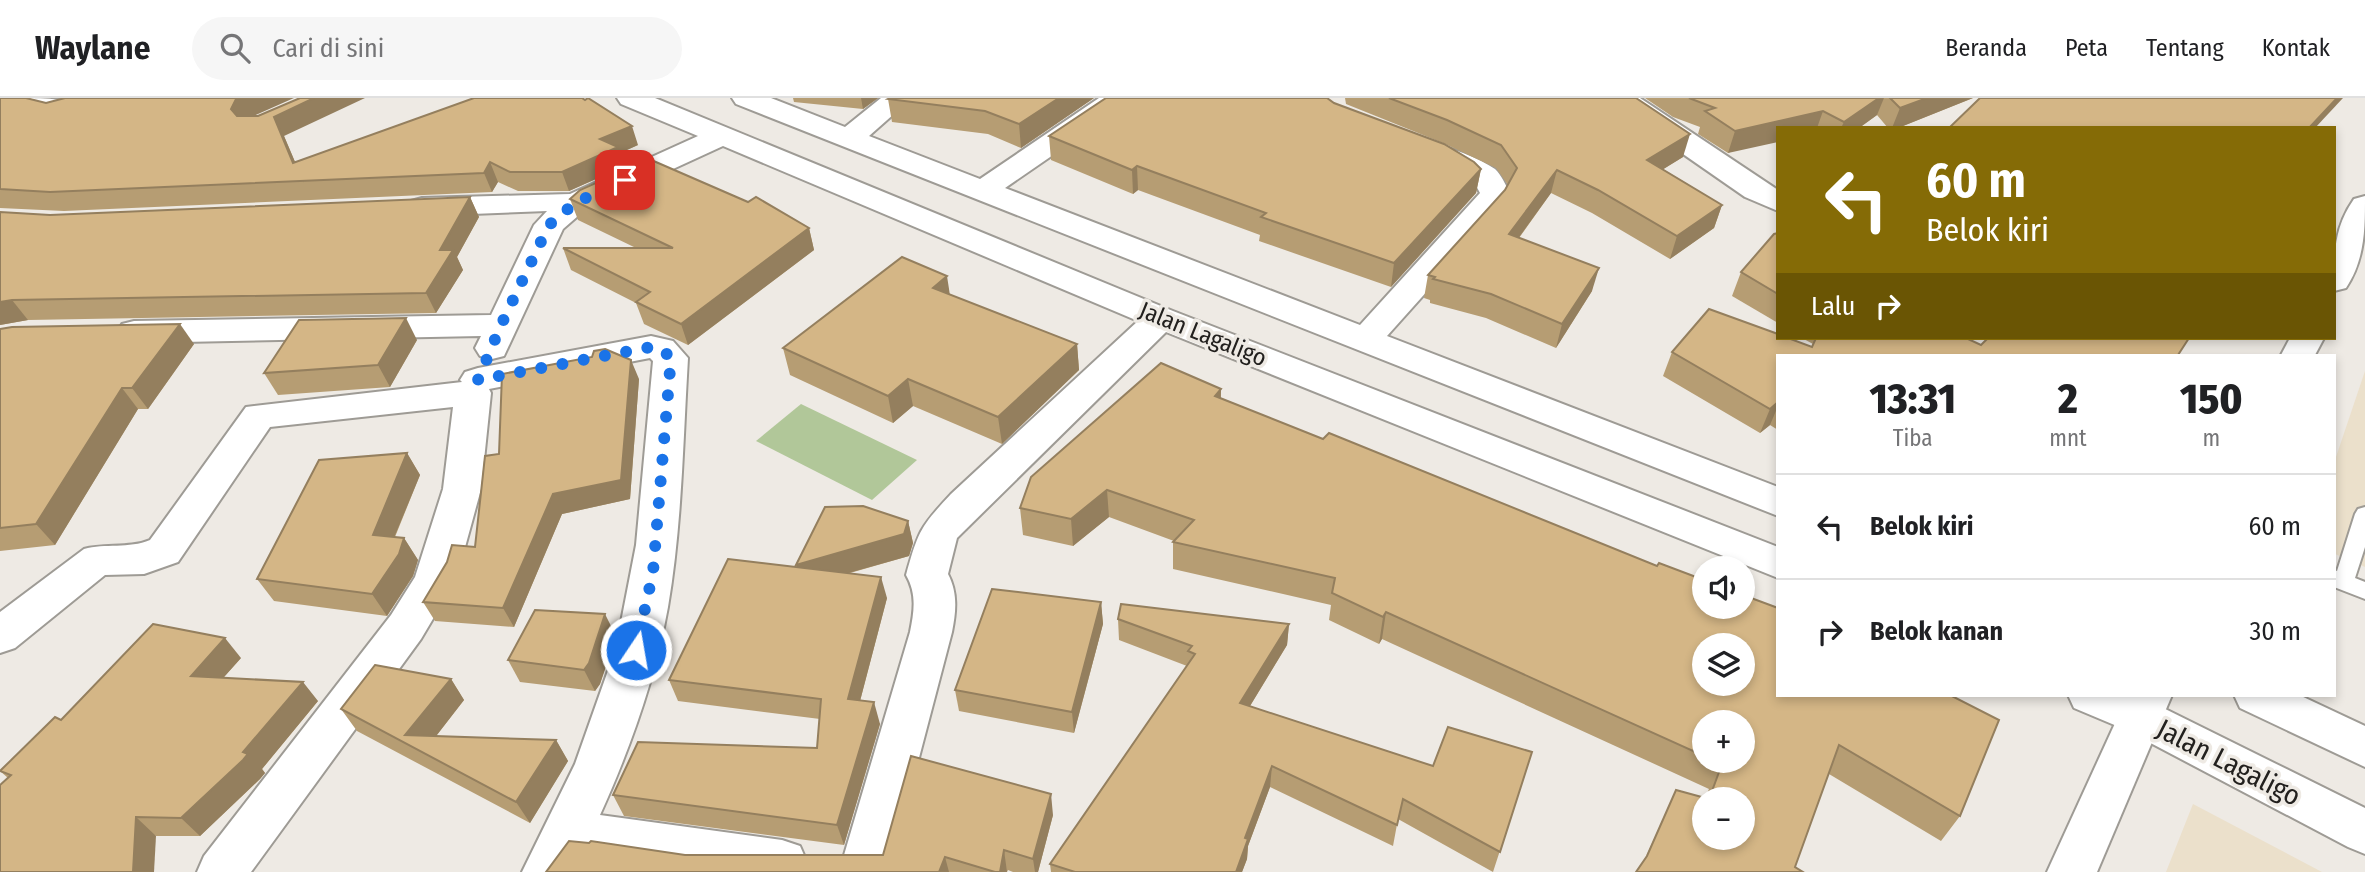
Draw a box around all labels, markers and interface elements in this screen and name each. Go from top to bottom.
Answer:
search box [192,17,682,80]
text: Waylane [35,28,150,68]
icon: search [216,29,254,67]
text: Cari di sini [272,33,384,64]
text: Beranda [1945,34,2027,62]
text: Peta [2065,34,2108,62]
text: Tentang [2146,34,2224,62]
text: Kontak [2262,34,2330,62]
pin [595,150,655,210]
text: 60 m [1926,151,2026,210]
icon: left [1811,154,1902,245]
icon: arrive [606,161,644,199]
text: Belok kiri [1926,211,2049,249]
icon: right [1869,287,1907,325]
text: Lalu [1811,291,1855,322]
street label: Jalan Lagaligo [1135,296,1271,372]
text: 13:31 [1869,374,1956,424]
text: 2 [2058,374,2078,424]
text: 150 [2180,374,2243,424]
text: Tiba [1893,424,1933,452]
text: mnt [2049,424,2087,452]
text: m [2202,424,2220,452]
icon: left [1811,508,1849,546]
text: Belok kiri [1870,511,1973,542]
text: 60 m [2248,511,2301,542]
map controls [1692,556,1755,850]
button: sound [1692,556,1755,619]
position arrow [599,613,673,687]
icon: right [1811,613,1849,651]
text: Belok kanan [1870,616,2003,647]
text: 30 m [2250,616,2301,647]
button: layers [1692,633,1755,696]
button: + [1692,710,1755,773]
street label: Jalan Lagaligo [2151,712,2306,813]
button: − [1692,787,1755,850]

